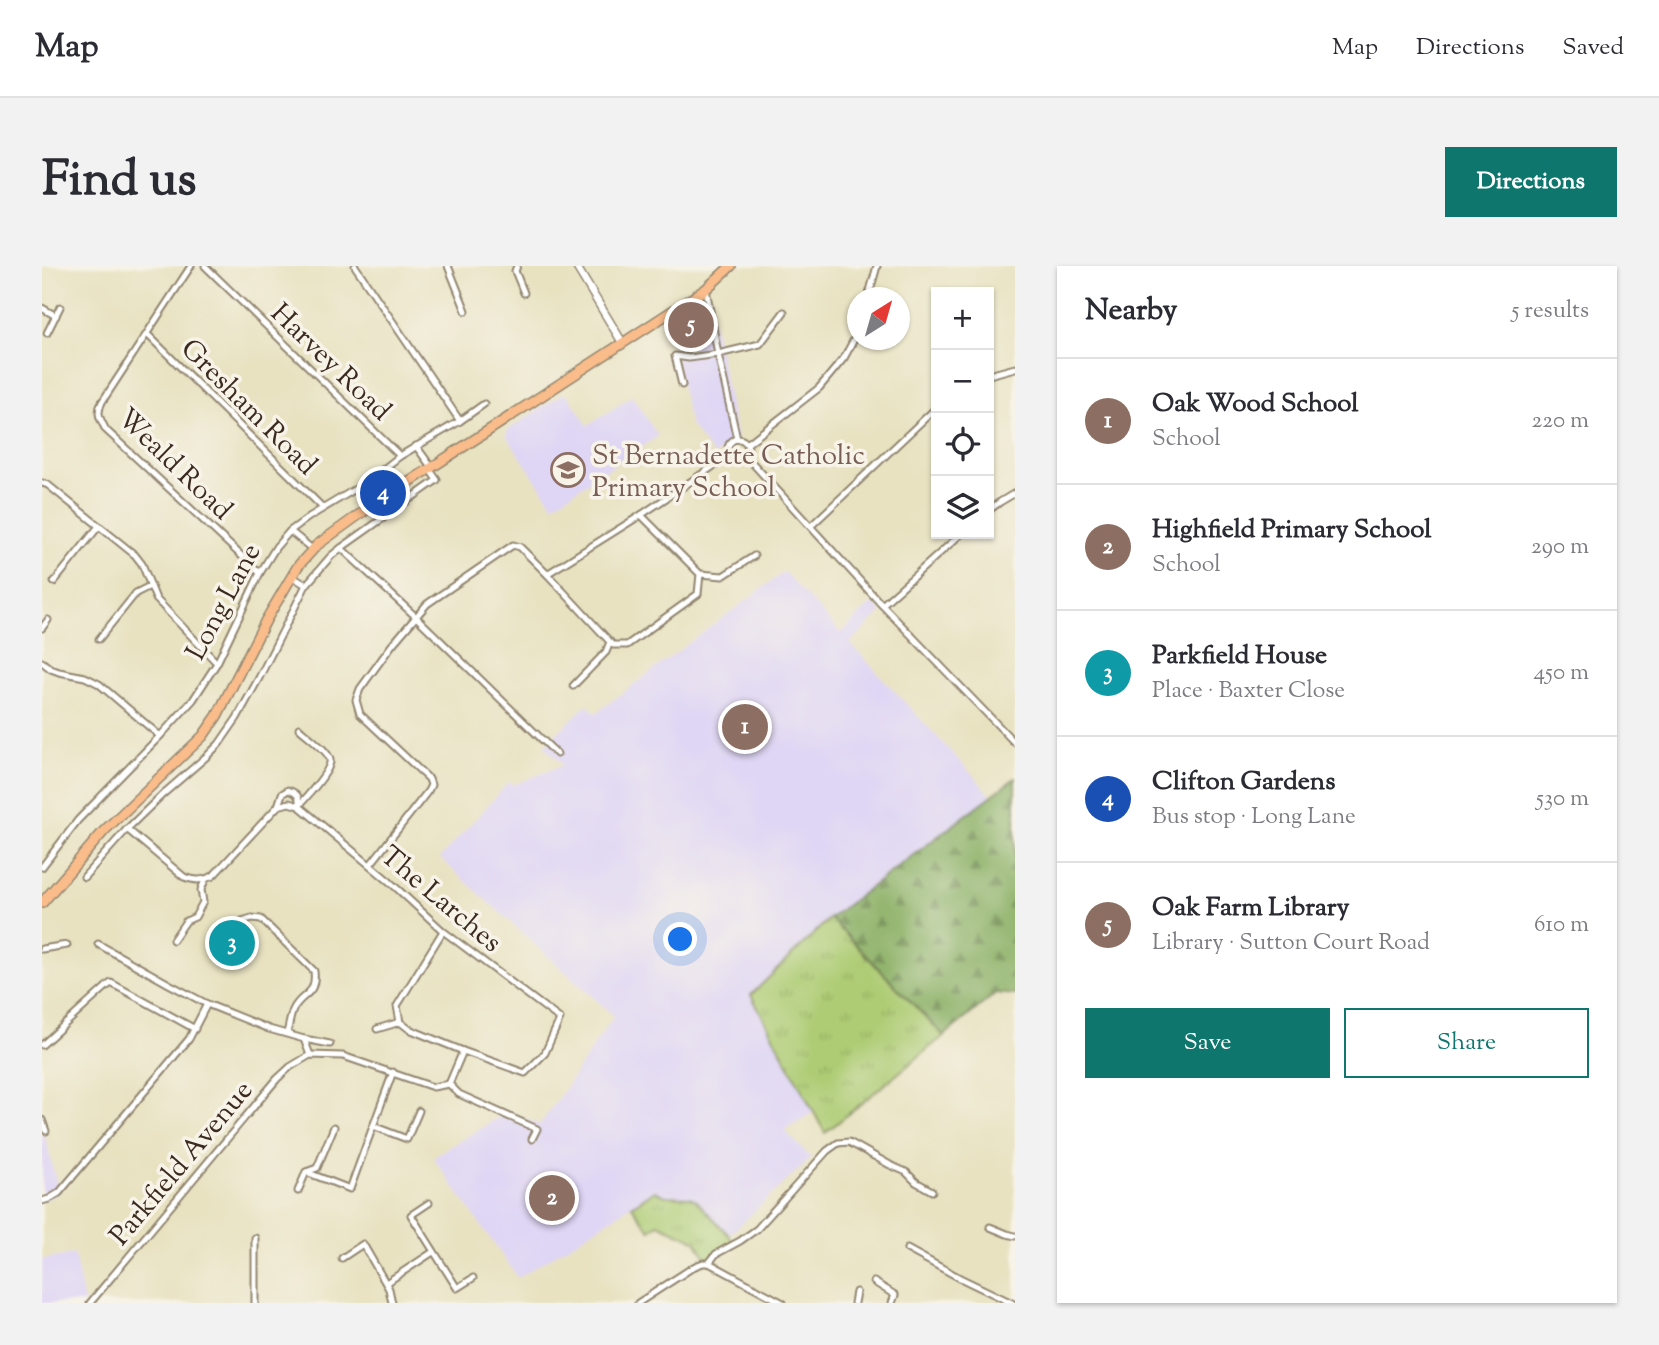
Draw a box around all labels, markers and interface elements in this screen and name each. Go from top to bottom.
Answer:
text: Map [35,24,99,72]
text: Map [1332,31,1378,65]
text: Directions [1416,31,1524,65]
text: Saved [1562,31,1624,65]
text: Find us [42,147,196,217]
button: Directions [1445,147,1617,217]
north arrow [847,287,910,350]
map controls [931,287,994,539]
button: + [931,287,994,350]
text: Nearby [1085,290,1177,333]
street label: Harvey Road [260,295,399,431]
text: 5 results [1512,295,1589,328]
pin: 5 [668,299,714,351]
street label: Gresham Road [170,331,325,486]
button: − [931,350,994,413]
text: Oak Wood School [1152,386,1359,423]
street label: Weald Road [107,400,241,531]
text: 1 [1104,405,1112,438]
text: 220 m [1531,405,1589,438]
button: locate [931,413,994,476]
text: School [1152,423,1221,456]
place label: St Bernadette Catholic Primary School [592,437,865,509]
school or university icon: St Bernadette Catholic Primary School [549,451,587,489]
pin: 4 [360,467,406,519]
button: layers [931,476,994,539]
text: Highfield Primary School [1152,512,1432,549]
text: 2 [1103,531,1113,564]
text: 290 m [1531,531,1589,564]
street label: Long Lane [177,537,272,668]
text: School [1152,549,1221,582]
text: Parkfield House [1152,638,1327,675]
text: 3 [1103,657,1113,690]
text: 450 m [1533,657,1589,690]
text: Place · Baxter Close [1152,675,1345,708]
pin: 1 [722,701,768,753]
text: Clifton Gardens [1152,764,1335,801]
text: 4 [1102,783,1114,816]
text: 530 m [1536,783,1589,816]
text: Bus stop · Long Lane [1152,801,1356,834]
street label: The Larches [371,838,509,963]
text: Oak Farm Library [1152,890,1349,927]
text: 5 [1104,909,1112,942]
text: 610 m [1534,909,1589,942]
pin: 3 [209,917,255,969]
your location [663,922,697,956]
text: Library · Sutton Court Road [1152,927,1430,960]
button: Save [1085,1008,1330,1078]
button: Share [1344,1008,1589,1078]
street label: Parkfield Avenue [101,1073,263,1255]
pin: 2 [529,1172,575,1224]

